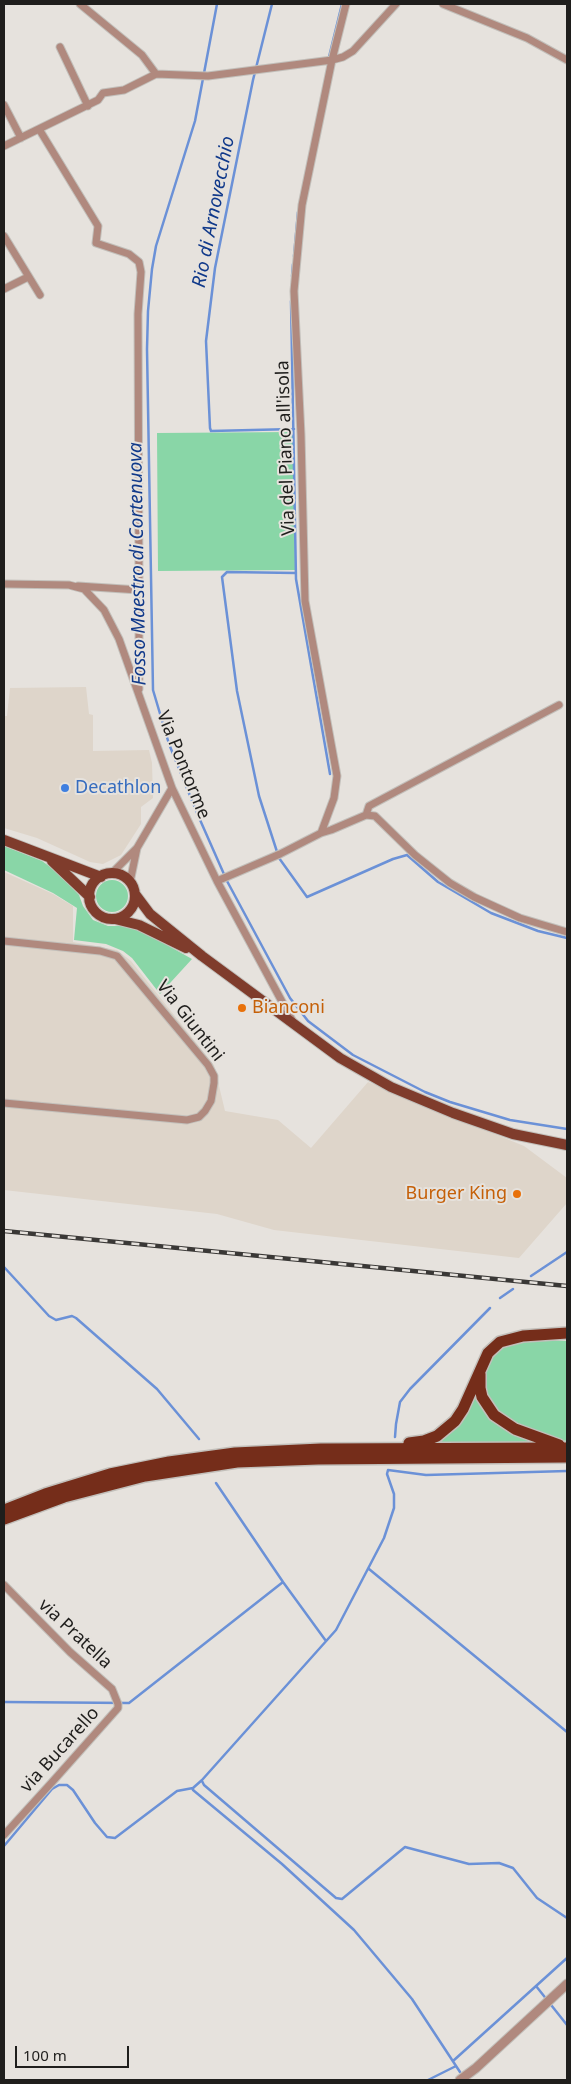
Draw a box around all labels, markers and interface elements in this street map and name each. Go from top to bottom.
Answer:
water label: Rio di Arnovecchio [188,134,240,290]
street label: Via del Piano all'isola [272,360,300,536]
water label: Fosso Maestro di Cortenuova [124,442,152,686]
street label: Via Pontorme [151,708,215,822]
place label: Decathlon [75,777,161,799]
marker: Decathlon [59,782,71,794]
street label: Via Giuntini [152,976,228,1066]
place label: Bianconi [252,997,325,1019]
marker: Bianconi [236,1002,248,1014]
place label: Burger King [406,1183,507,1205]
marker: Burger King [511,1188,523,1200]
street label: via Pratella [34,1595,116,1673]
street label: via Bucarello [16,1703,104,1797]
scale bar [18,2036,131,2068]
text: 100 m [23,2045,67,2065]

